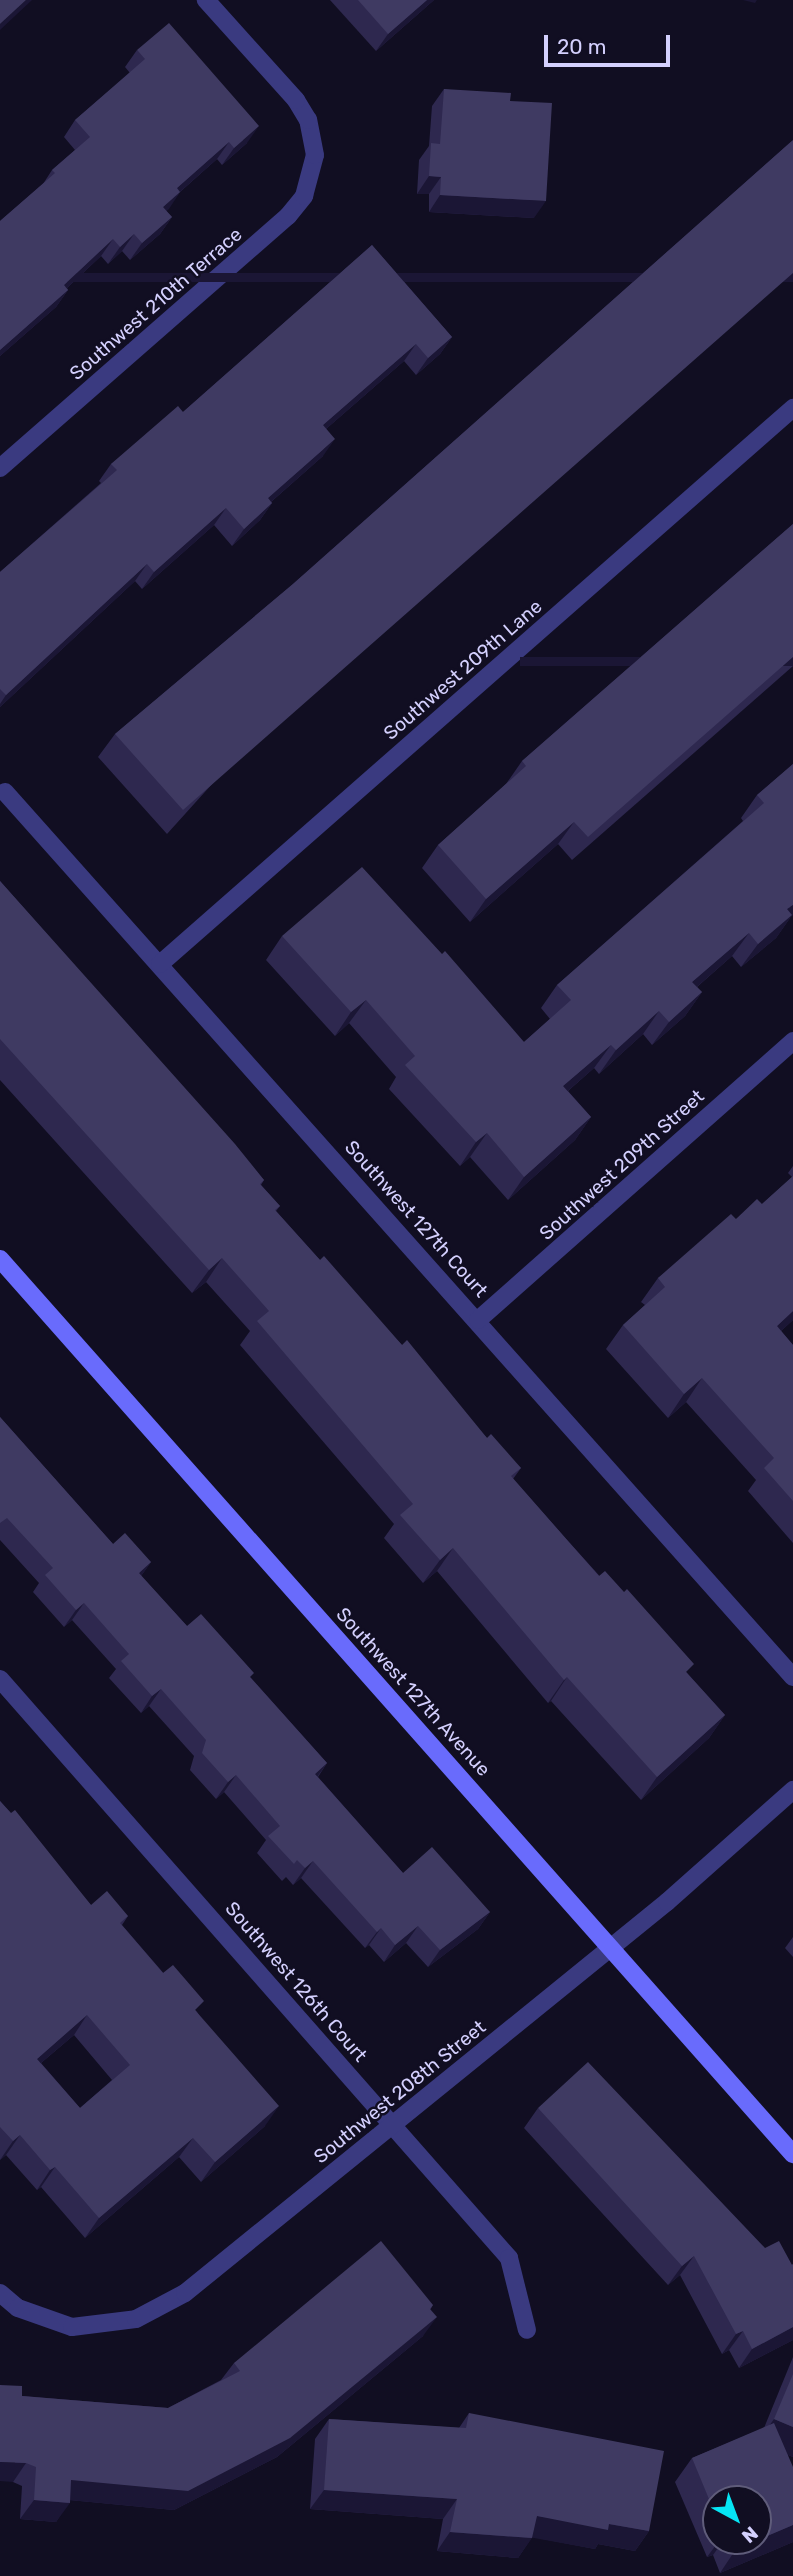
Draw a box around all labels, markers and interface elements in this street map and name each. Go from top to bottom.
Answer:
scale bar [548,21,674,65]
text: 20 m [557,34,606,59]
street label: Southwest 210th Terrace [65,223,247,385]
street label: Southwest 209th Lane [379,595,547,745]
street label: Southwest 209th Street [535,1085,709,1245]
street label: Southwest 127th Court [340,1136,492,1302]
street label: Southwest 127th Avenue [331,1603,495,1781]
street label: Southwest 126th Court [220,1897,372,2067]
street label: Southwest 208th Street [310,2016,490,2168]
north arrow [702,2485,772,2555]
text: N [737,2522,763,2548]

